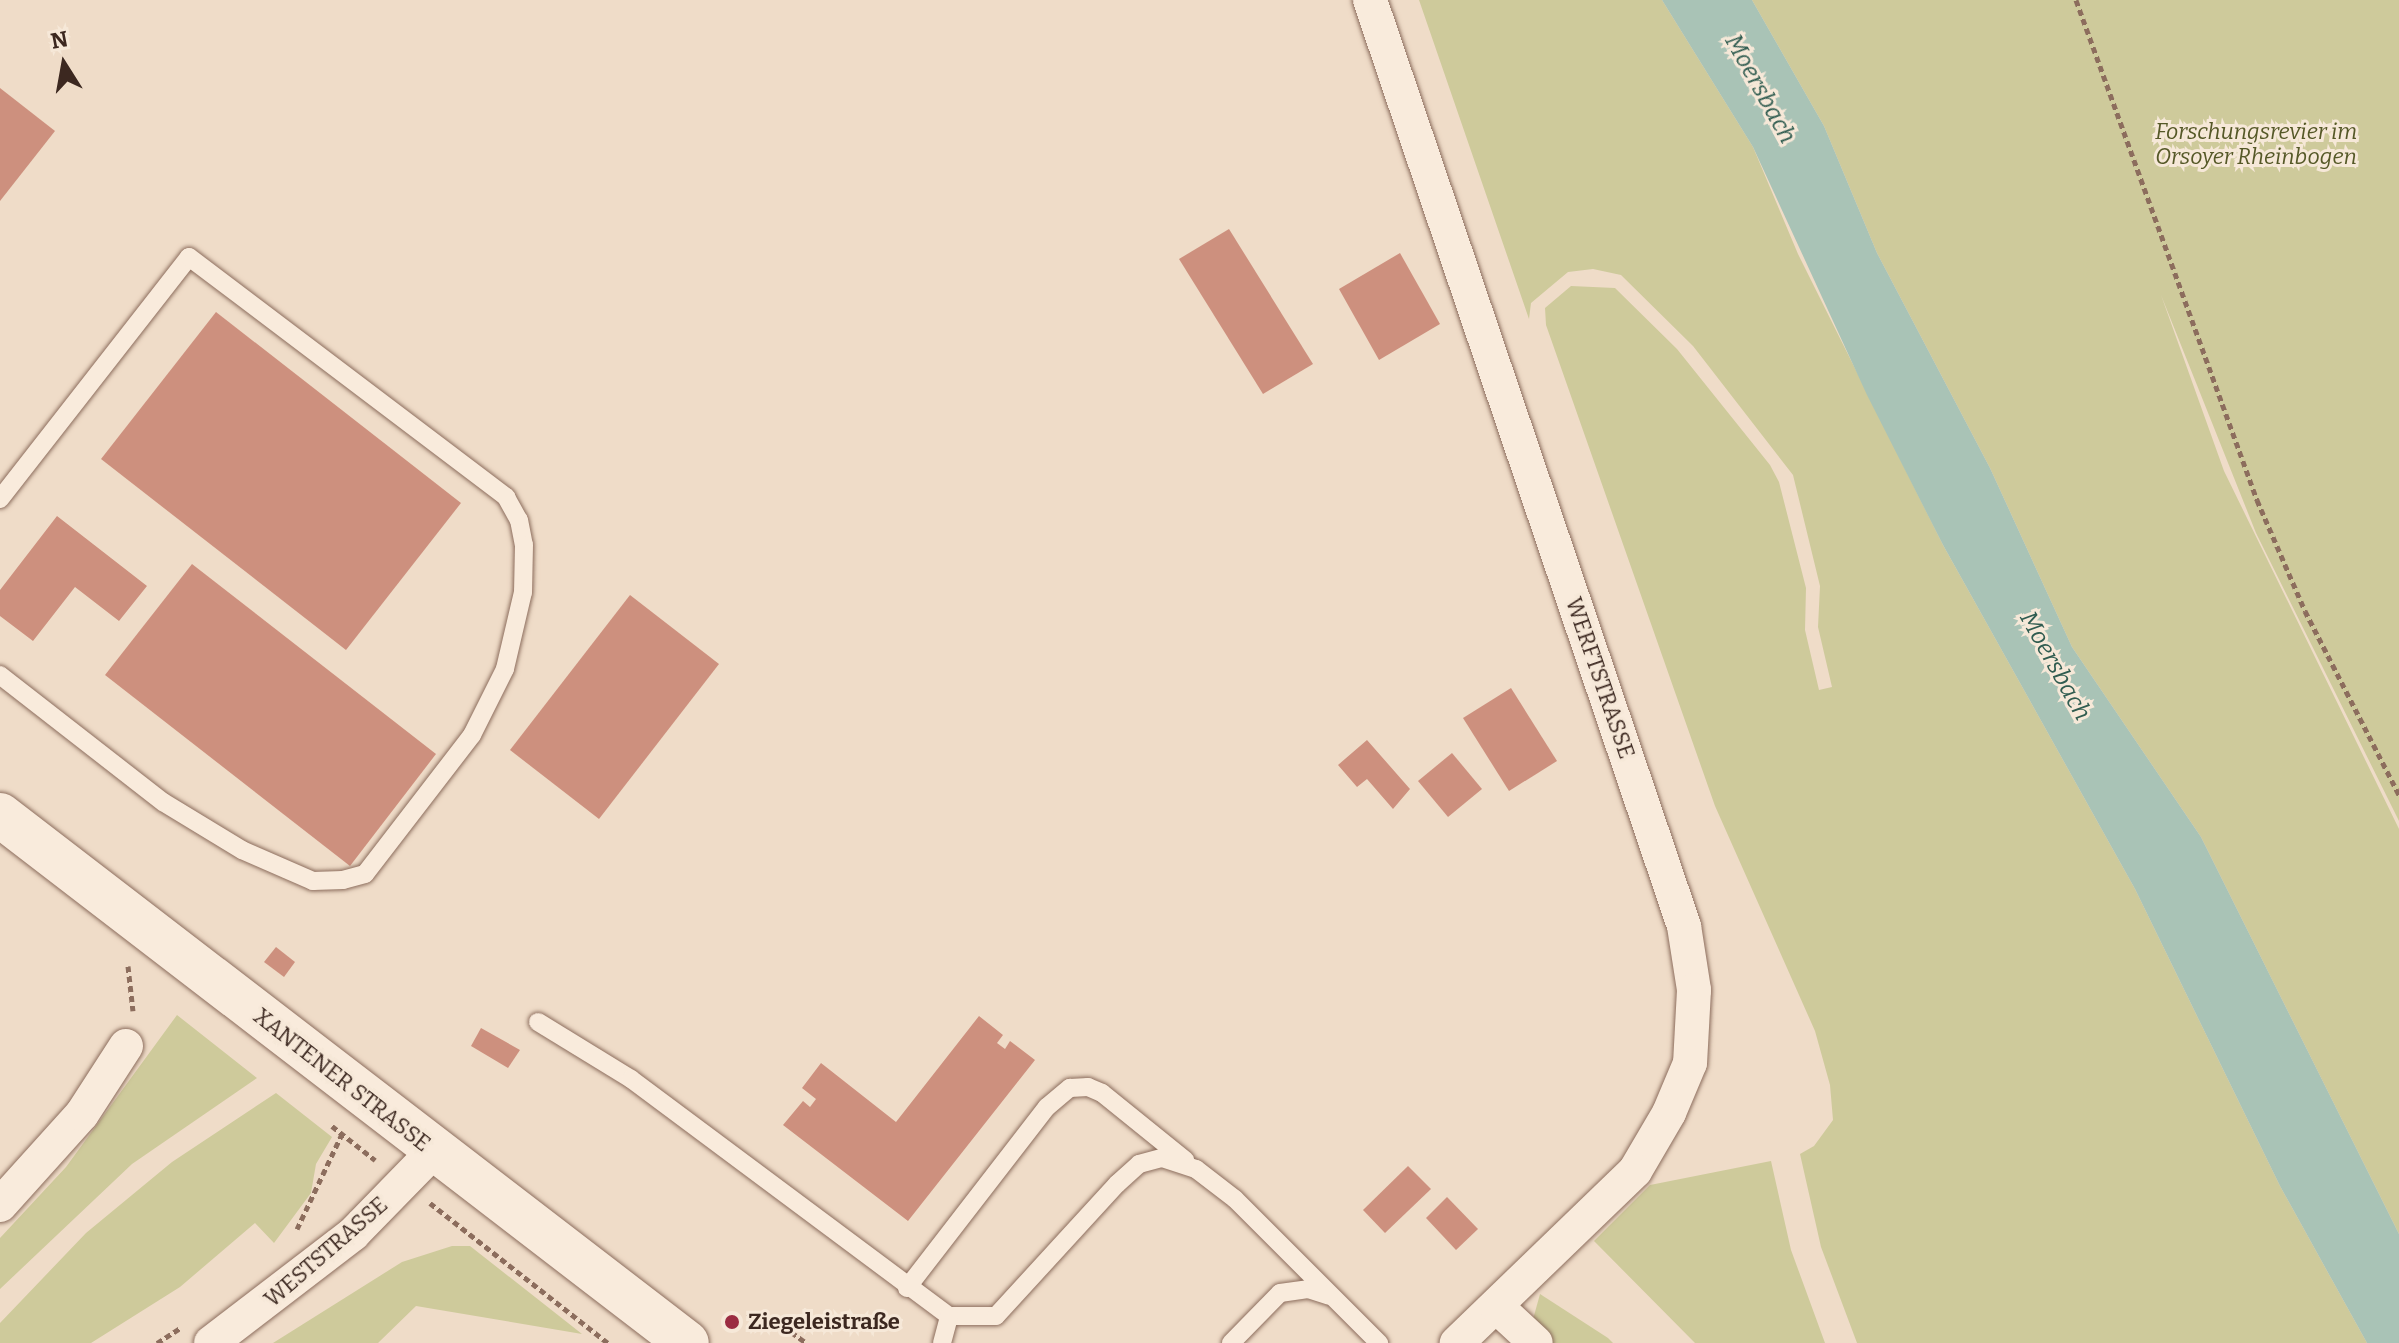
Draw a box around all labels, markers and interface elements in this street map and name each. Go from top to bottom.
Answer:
north arrow [24,24,104,104]
text: N [48,25,70,55]
water label: Moersbach [1718,29,1802,149]
park label: Forschungsrevier im Orsoyer Rheinbogen [2155,118,2357,170]
street label: WERFTSTRASSE [1560,594,1640,762]
water label: Moersbach [2013,606,2097,726]
street label: XANTENER STRASSE [248,1003,436,1157]
street label: WESTSTRASSE [259,1191,393,1313]
place label: Ziegeleistraße [748,1309,900,1335]
marker: Ziegeleistraße [723,1313,741,1331]

